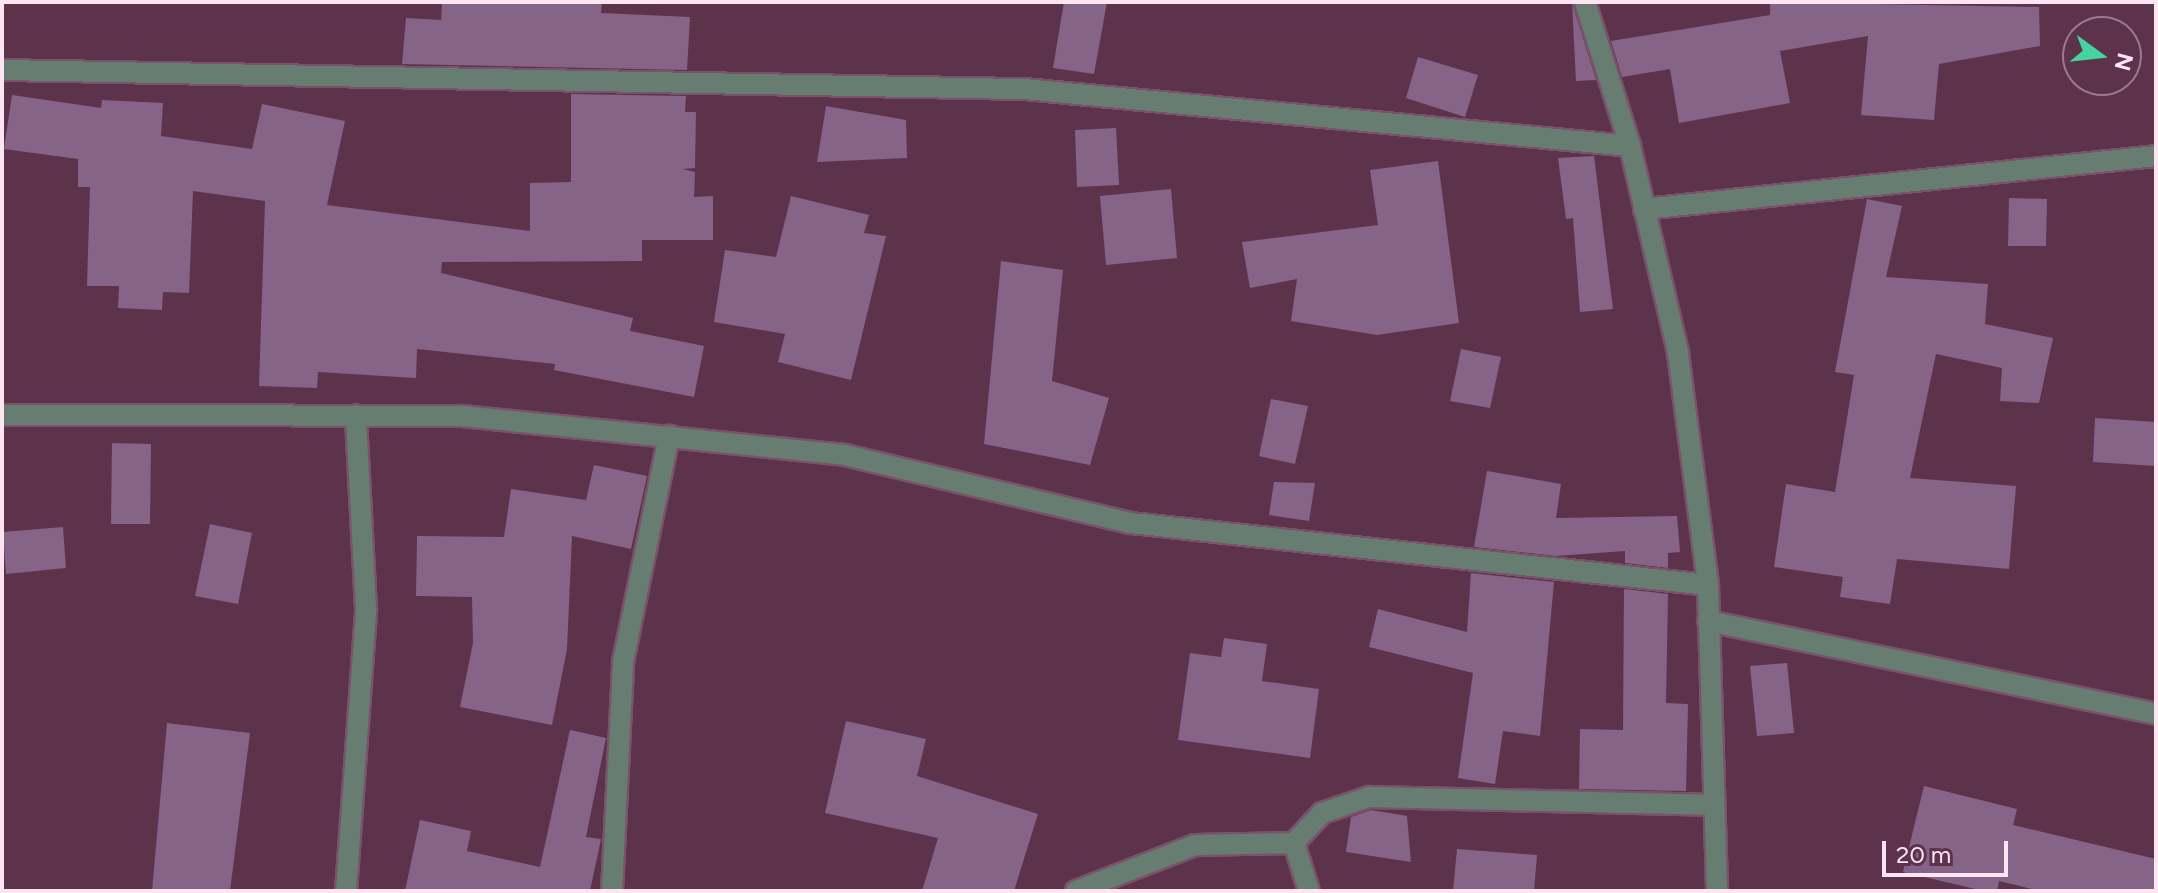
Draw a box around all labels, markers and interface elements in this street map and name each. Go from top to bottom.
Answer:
north arrow [2062,16,2142,96]
text: N [2108,50,2139,74]
scale bar [1886,825,2012,875]
text: 20 m [1896,840,1951,869]

